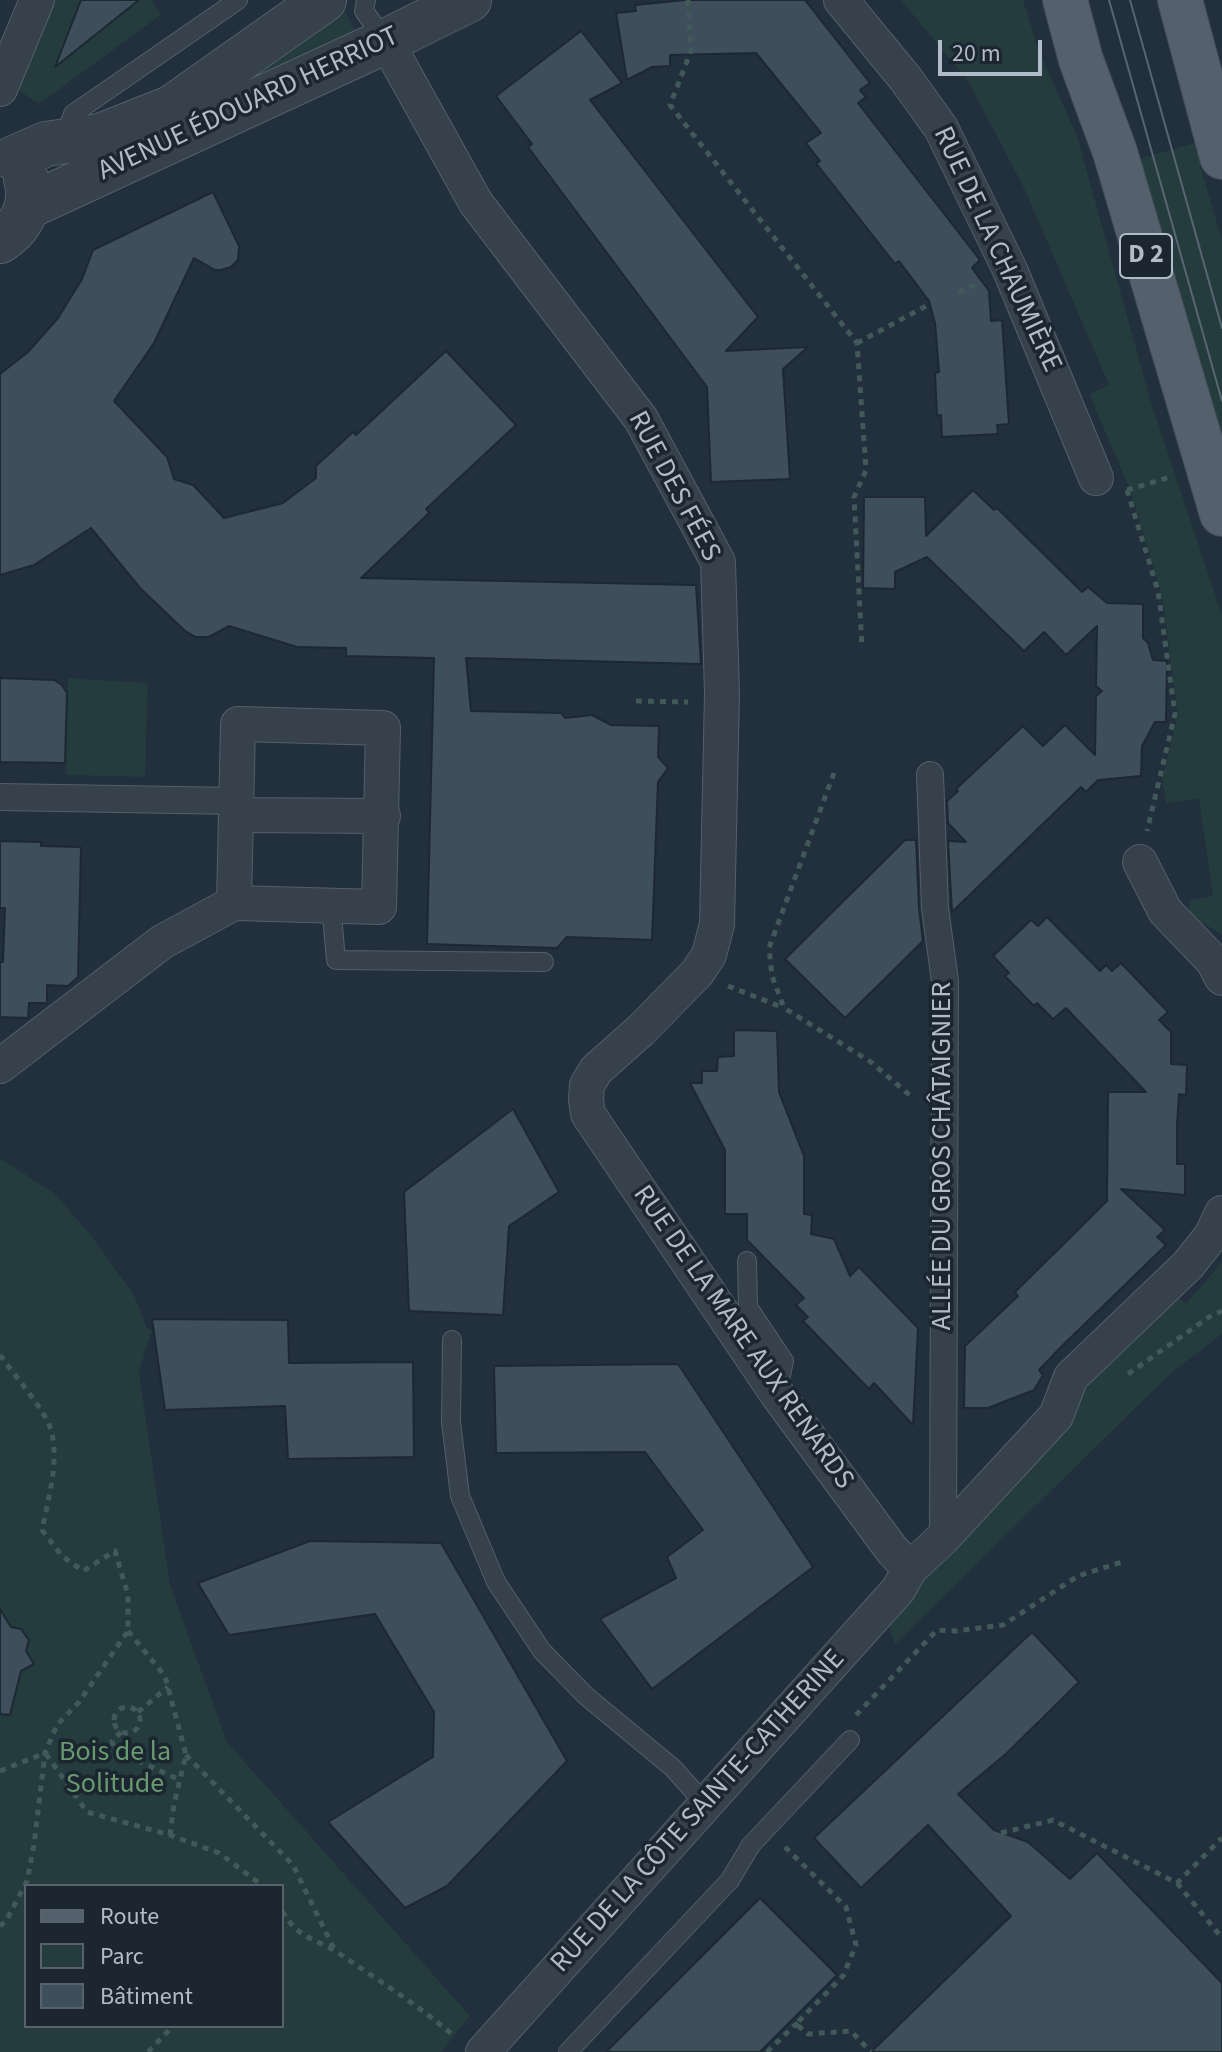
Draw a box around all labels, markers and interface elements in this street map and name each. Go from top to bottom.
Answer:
street label: AVENUE ÉDOUARD HERRIOT [93,21,405,189]
scale bar [942,24,1046,74]
text: 20 m [952,36,1001,71]
street label: RUE DE LA CHAUMIÈRE [924,122,1068,378]
road number: D 2 [1120,234,1172,278]
street label: RUE DES FÉES [619,406,727,568]
street label: ALLÉE DU GROS CHÂTAIGNIER [927,982,961,1330]
street label: RUE DE LA MARE AUX RENARDS [624,1180,860,1496]
street label: RUE DE LA CÔTE SAINTE-CATHERINE [545,1644,853,1980]
park label: Bois de la Solitude [59,1737,171,1803]
legend [24,1884,284,2028]
text: Route [100,1899,159,1934]
text: Parc [100,1939,144,1974]
text: Bâtiment [100,1979,193,2014]

